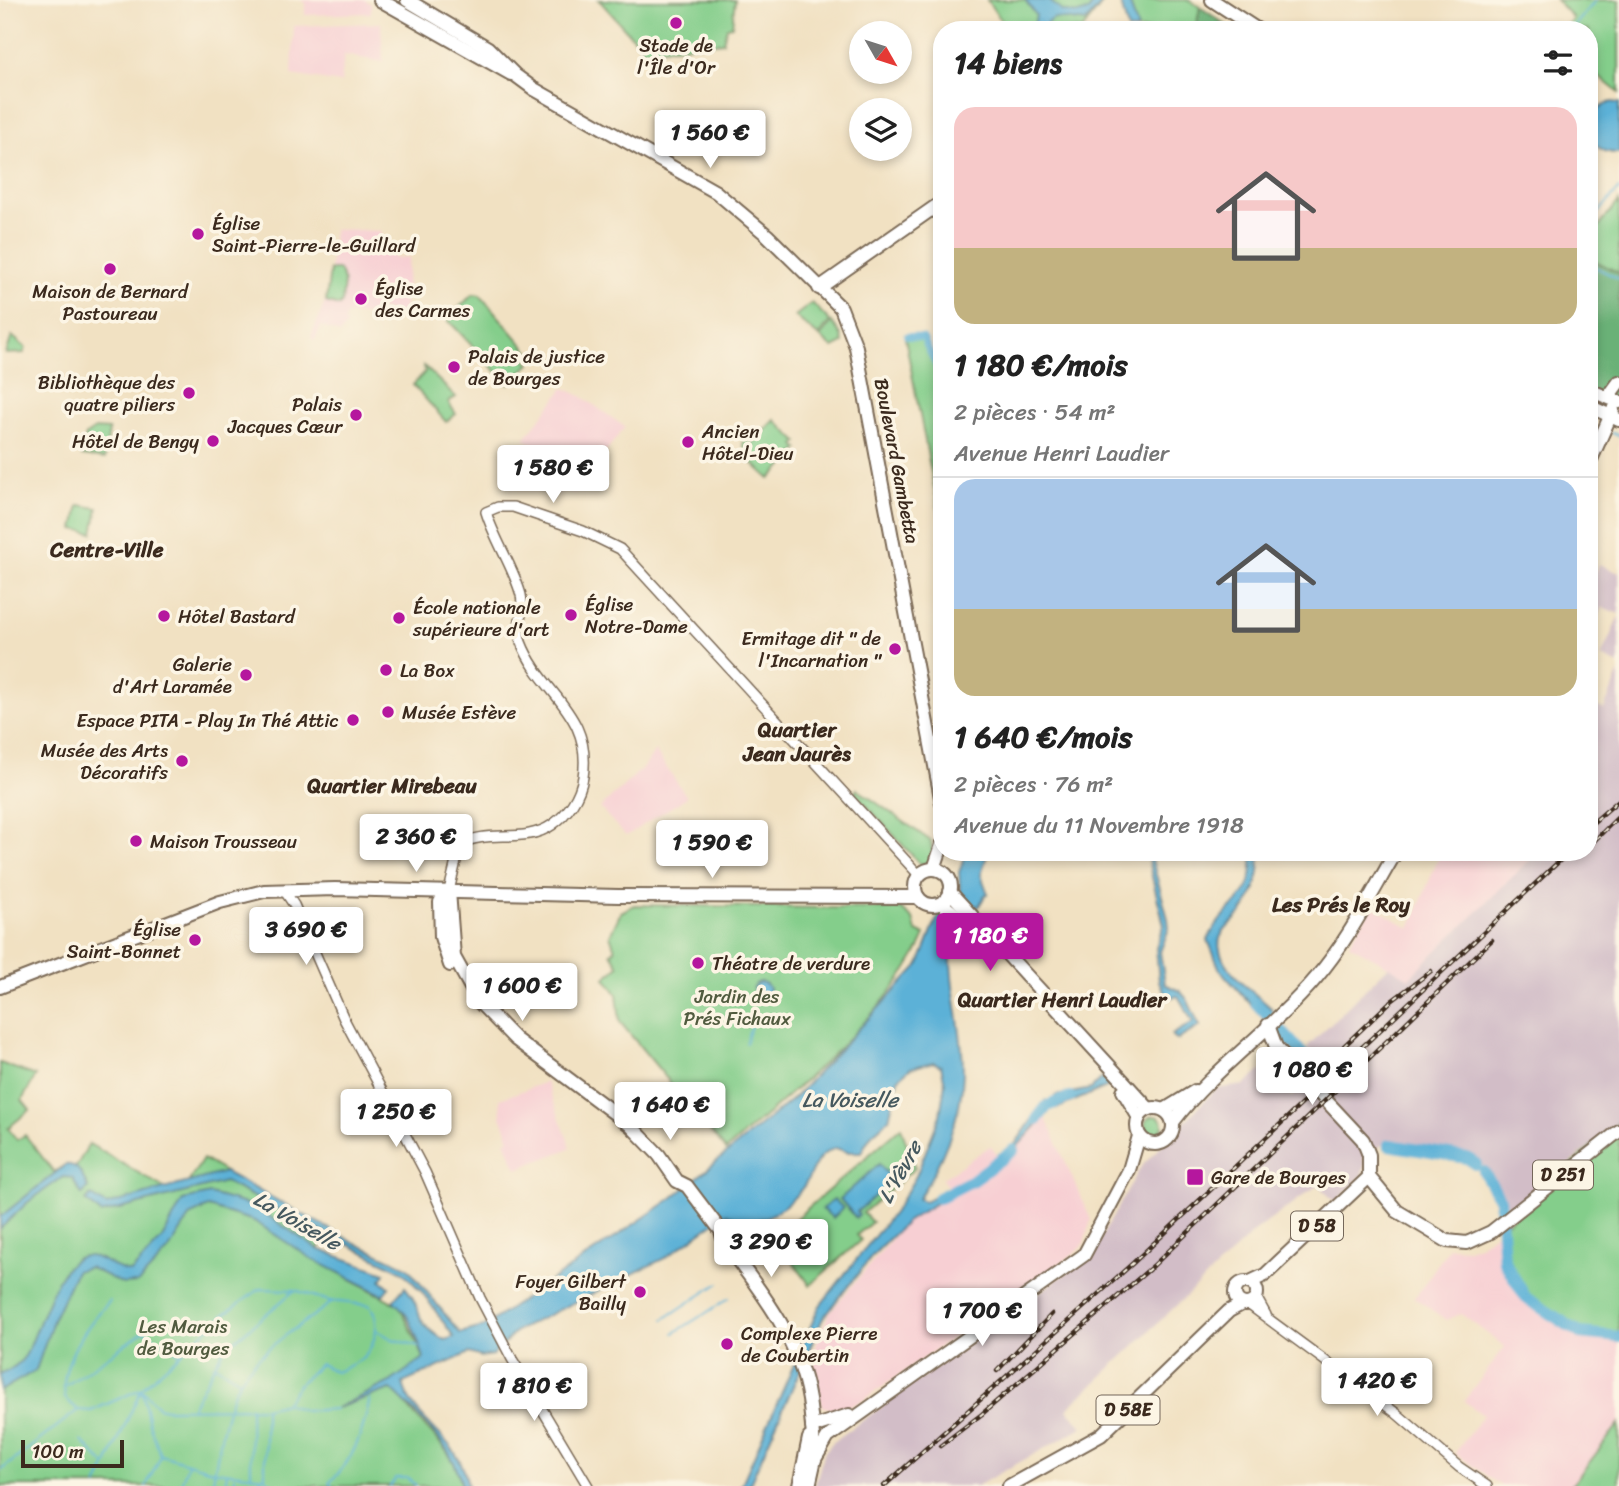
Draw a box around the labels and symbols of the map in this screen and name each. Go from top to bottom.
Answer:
marker: Stade de l'Île d'Or [668,15,684,31]
north arrow [849,21,912,84]
place label: Stade de l'Île d'Or [637,29,716,84]
pin: 1 560 € [645,110,775,170]
place label: Église Saint-Pierre-le-Guillard [212,207,417,262]
marker: Église Saint-Pierre-le-Guillard [190,226,206,242]
marker: Maison de Bernard Pastoureau [102,261,118,277]
place label: Église des Carmes [375,272,470,327]
place label: Maison de Bernard Pastoureau [32,275,190,330]
marker: Église des Carmes [353,291,369,307]
place label: Palais de justice de Bourges [468,340,605,395]
marker: Palais de justice de Bourges [446,359,462,375]
place label: Bibliothèque des quatre piliers [38,366,175,421]
street label: Boulevard Gambetta [865,375,929,547]
marker: Bibliothèque des quatre piliers [181,385,197,401]
place label: Palais Jacques Cœur [227,388,343,443]
marker: Palais Jacques Cœur [348,407,364,423]
place label: Ancien Hôtel-Dieu [701,415,793,470]
place label: Hôtel de Bengy [72,425,199,458]
marker: Hôtel de Bengy [205,433,221,449]
marker: Ancien Hôtel-Dieu [680,434,696,450]
pin: 1 580 € [488,446,618,505]
district label: Centre-Ville [49,531,164,569]
place label: Église Notre-Dame [585,588,688,643]
place label: École nationale supérieure d'art [412,591,549,646]
place label: Hôtel Bastard [178,600,297,633]
marker: Église Notre-Dame [563,607,579,623]
marker: Hôtel Bastard [156,608,172,624]
marker: École nationale supérieure d'art [391,610,407,626]
place label: Ermitage dit " de l'Incarnation " [742,622,882,677]
marker: Ermitage dit " de l'Incarnation " [887,641,903,657]
place label: Galerie d'Art Laramée [113,648,232,703]
place label: La Box [400,654,455,687]
marker: La Box [378,662,394,678]
marker: Galerie d'Art Laramée [238,667,254,683]
place label: Musée Estève [402,696,516,729]
place label: Espace PITA - Play In Thé Attic [77,704,339,737]
marker: Musée Estève [380,704,396,720]
district label: Quartier Jean Jaurès [742,711,851,773]
marker: Espace PITA - Play In Thé Attic [345,712,361,728]
place label: Musée des Arts Décoratifs [41,734,168,789]
marker: Musée des Arts Décoratifs [174,753,190,769]
district label: Quartier Mirebeau [307,767,477,805]
pin: 2 360 € [351,814,481,874]
pin: 1 590 € [647,820,777,880]
place label: Maison Trousseau [150,825,297,858]
marker: Maison Trousseau [128,833,144,849]
district label: Les Prés le Roy [1272,886,1411,924]
pin: 3 690 € [241,908,371,967]
place label: Église Saint-Bonnet [67,913,181,968]
pin: 1 180 € [925,914,1055,973]
marker: Église Saint-Bonnet [187,932,203,948]
place label: Théatre de verdure [712,947,870,980]
marker: Théatre de verdure [690,955,706,971]
pin: 1 600 € [457,964,587,1023]
park label: Jardin des Prés Fichaux [683,980,791,1035]
district label: Quartier Henri Laudier [958,981,1169,1019]
pin: 1 080 € [1247,1048,1377,1107]
water label: La Voiselle [802,1081,900,1119]
pin: 1 640 € [605,1082,735,1142]
pin: 1 250 € [331,1090,461,1149]
water label: L'Yèvre [867,1132,934,1210]
road number: D 251 [1533,1160,1593,1190]
place label: Gare de Bourges [1211,1161,1346,1194]
marker: Gare de Bourges [1185,1167,1205,1187]
water label: La Voiselle [246,1181,350,1263]
road number: D 58 [1291,1212,1343,1240]
pin: 3 290 € [706,1220,836,1279]
place label: Foyer Gilbert Bailly [515,1265,627,1320]
marker: Foyer Gilbert Bailly [632,1284,648,1300]
pin: 1 700 € [917,1288,1047,1348]
park label: Les Marais de Bourges [137,1310,229,1365]
place label: Complexe Pierre de Coubertin [741,1317,877,1372]
marker: Complexe Pierre de Coubertin [719,1336,735,1352]
pin: 1 420 € [1312,1358,1442,1418]
pin: 1 810 € [469,1364,599,1423]
road number: D 58E [1096,1395,1160,1424]
scale bar [21,1437,124,1469]

